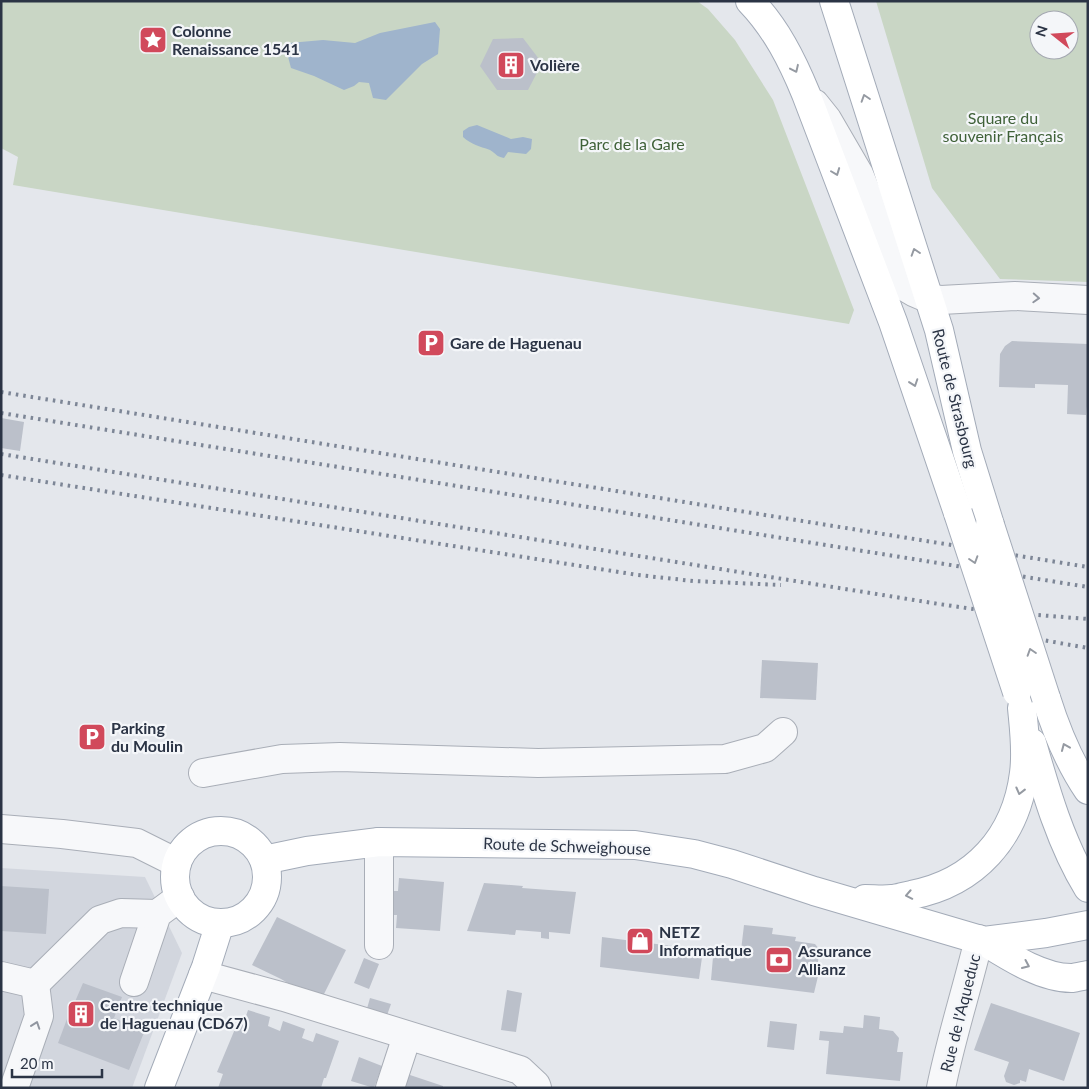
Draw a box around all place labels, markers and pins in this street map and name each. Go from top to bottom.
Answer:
place label: Colonne Renaissance 1541 [172,21,300,58]
place icon: Colonne Renaissance 1541 [138,25,168,55]
building icon: Volière [496,50,526,80]
place label: Volière [529,55,580,74]
parking icon: Gare de Haguenau [416,328,446,358]
place label: Gare de Haguenau [450,333,582,352]
place label: Parking du Moulin [111,718,183,755]
parking icon: Parking du Moulin [77,722,107,752]
place label: NETZ Informatique [659,922,752,959]
shop icon: NETZ Informatique [625,926,655,956]
place label: Assurance Allianz [797,941,872,978]
bank icon: Assurance Allianz [764,945,794,975]
place label: Centre technique de Haguenau (CD67) [100,995,248,1032]
building icon: Centre technique de Haguenau (CD67) [66,999,96,1029]

